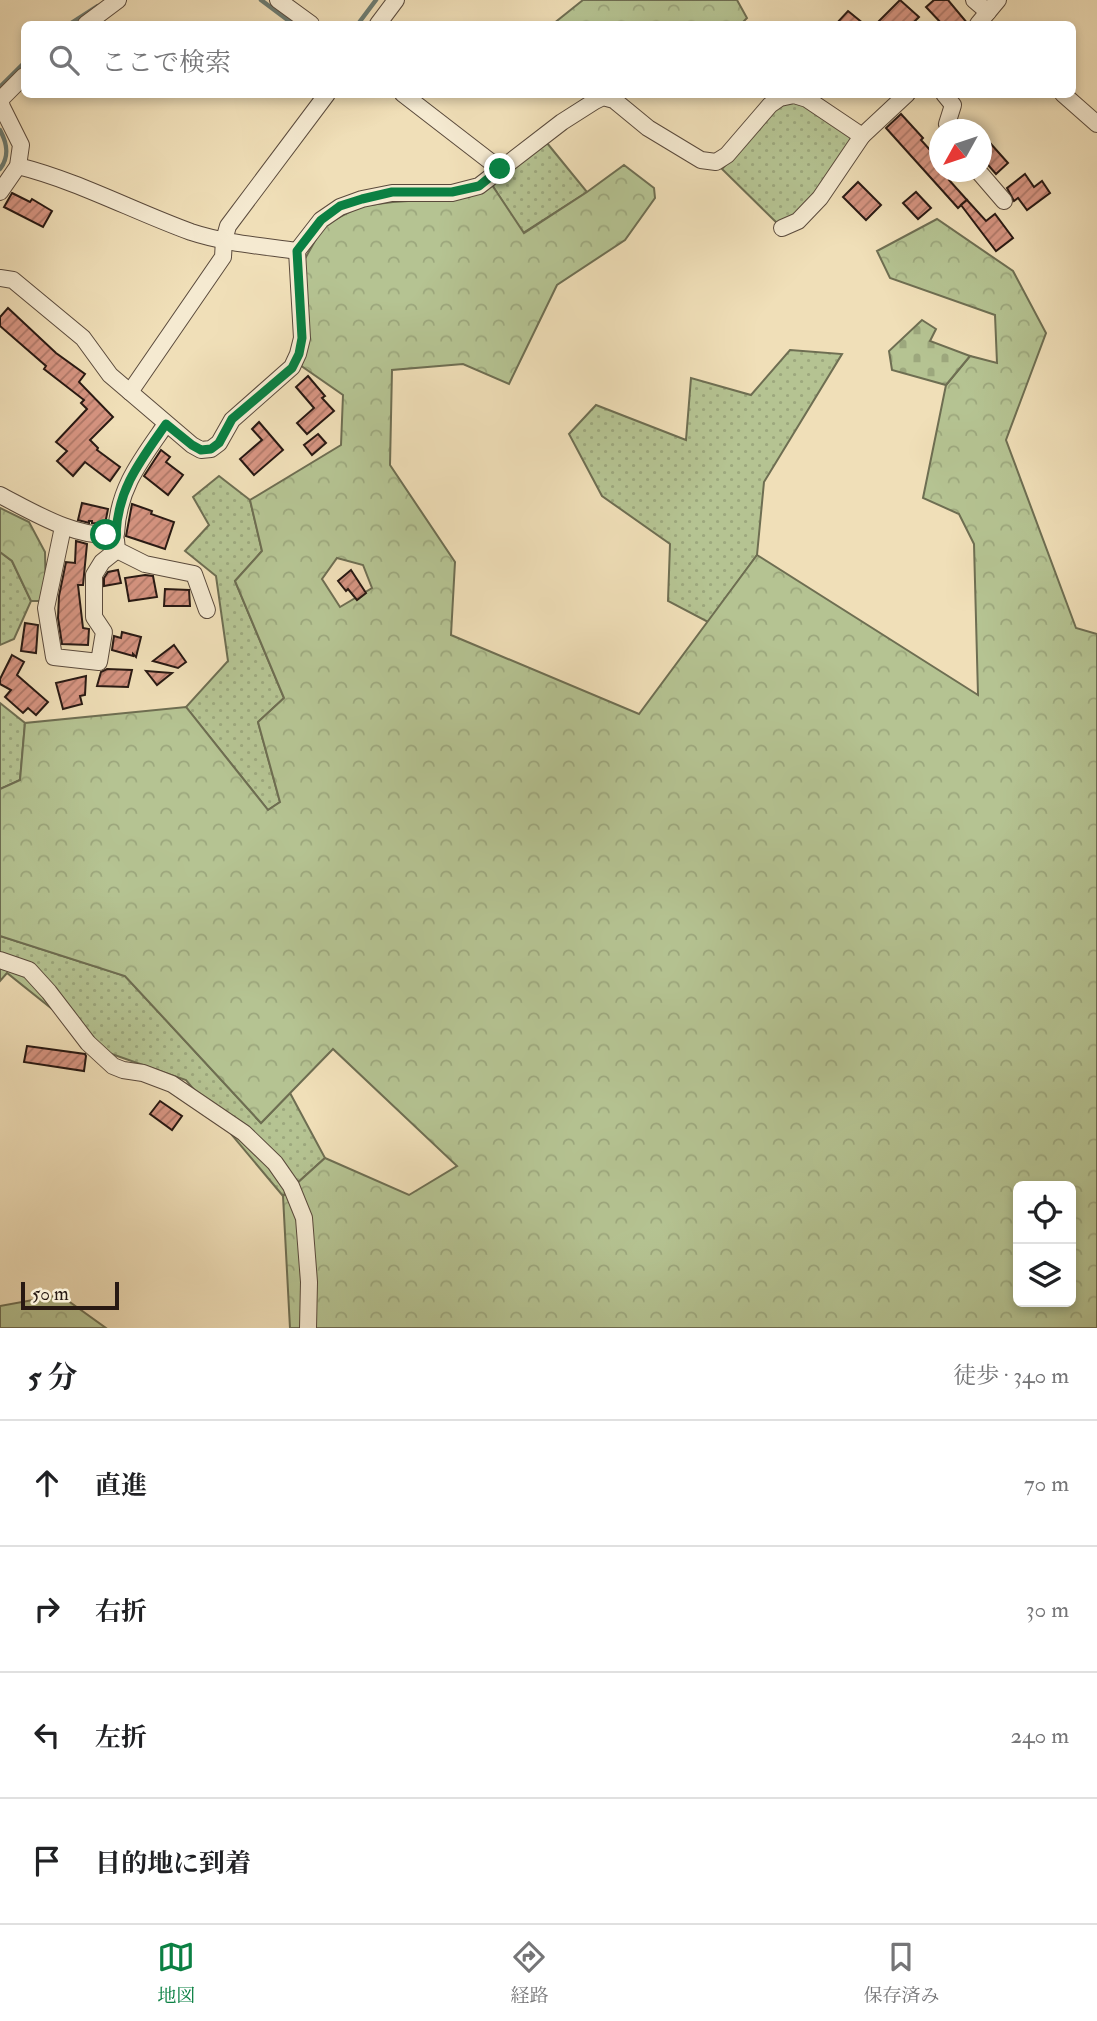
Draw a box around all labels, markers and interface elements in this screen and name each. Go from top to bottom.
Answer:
search box [21,21,1076,98]
icon: search [45,41,83,79]
text: ここで検索 [101,47,231,79]
north arrow [929,119,992,182]
route end [484,153,515,184]
route start [90,519,121,550]
map controls [1013,1181,1076,1307]
button: locate [1013,1181,1076,1244]
button: layers [1013,1244,1076,1307]
scale bar [21,1279,119,1311]
text: 50 m [32,1282,69,1306]
text: 5 分 [28,1359,78,1396]
text: 徒歩 · 340 m [953,1361,1069,1390]
icon: ahead [28,1464,66,1502]
text: 70 m [1024,1469,1069,1498]
text: 直進 [95,1470,147,1502]
icon: right [28,1590,66,1628]
text: 30 m [1026,1595,1069,1624]
text: 右折 [95,1596,147,1628]
icon: left [28,1716,66,1754]
text: 240 m [1010,1721,1069,1750]
text: 左折 [95,1722,147,1754]
icon: arrive [28,1842,66,1880]
text: 目的地に到着 [95,1848,251,1880]
tab: 地図 [157,1938,196,2008]
tab: 経路 [510,1938,549,2008]
tab: 保存済み [863,1938,940,2008]

